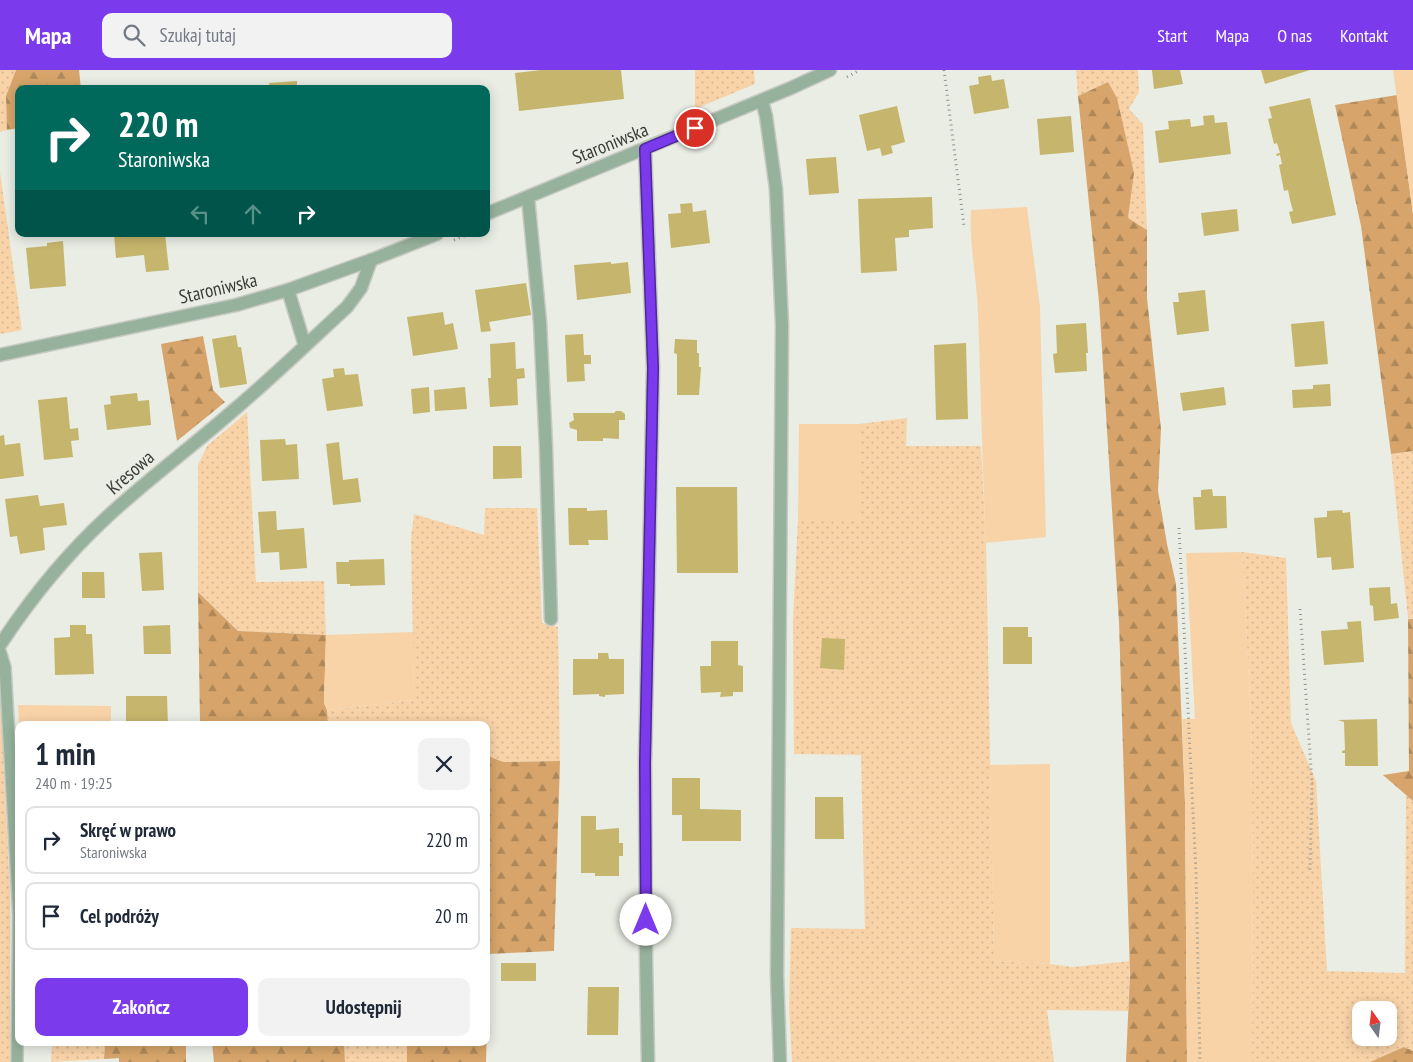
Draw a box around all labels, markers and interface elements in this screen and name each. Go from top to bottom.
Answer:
search box [102,13,452,58]
text: Mapa [25,20,72,51]
icon: search [120,21,148,49]
text: Szukaj tutaj [160,23,236,47]
text: Start [1157,24,1187,47]
text: Mapa [1215,24,1249,47]
text: O nas [1277,24,1312,47]
text: Kontakt [1340,24,1388,47]
text: 220 m [118,101,199,147]
icon: right [35,105,100,170]
pin [674,107,716,149]
icon: arrive [681,114,709,142]
street label: Staroniwska [569,117,651,169]
text: Staroniwska [118,145,210,173]
icon: left [186,200,214,228]
icon: ahead [239,200,267,228]
icon: right [292,200,320,228]
street label: Staroniwska [177,267,259,309]
street label: Kresowa [101,445,159,499]
text: 1 min [35,734,96,773]
button: close [418,738,470,790]
text: 240 m · 19:25 [35,773,113,793]
text: Skręć w prawo [80,818,176,842]
icon: right [37,826,65,854]
text: 220 m [426,828,468,852]
text: Staroniwska [80,842,147,862]
position arrow [619,893,671,945]
icon: arrive [37,902,65,930]
text: Cel podróży [80,904,159,928]
text: 20 m [435,904,468,928]
button: Zakończ [35,978,248,1036]
button: Udostępnij [258,978,470,1036]
north arrow [1352,1001,1398,1046]
map controls [1352,1001,1397,1046]

